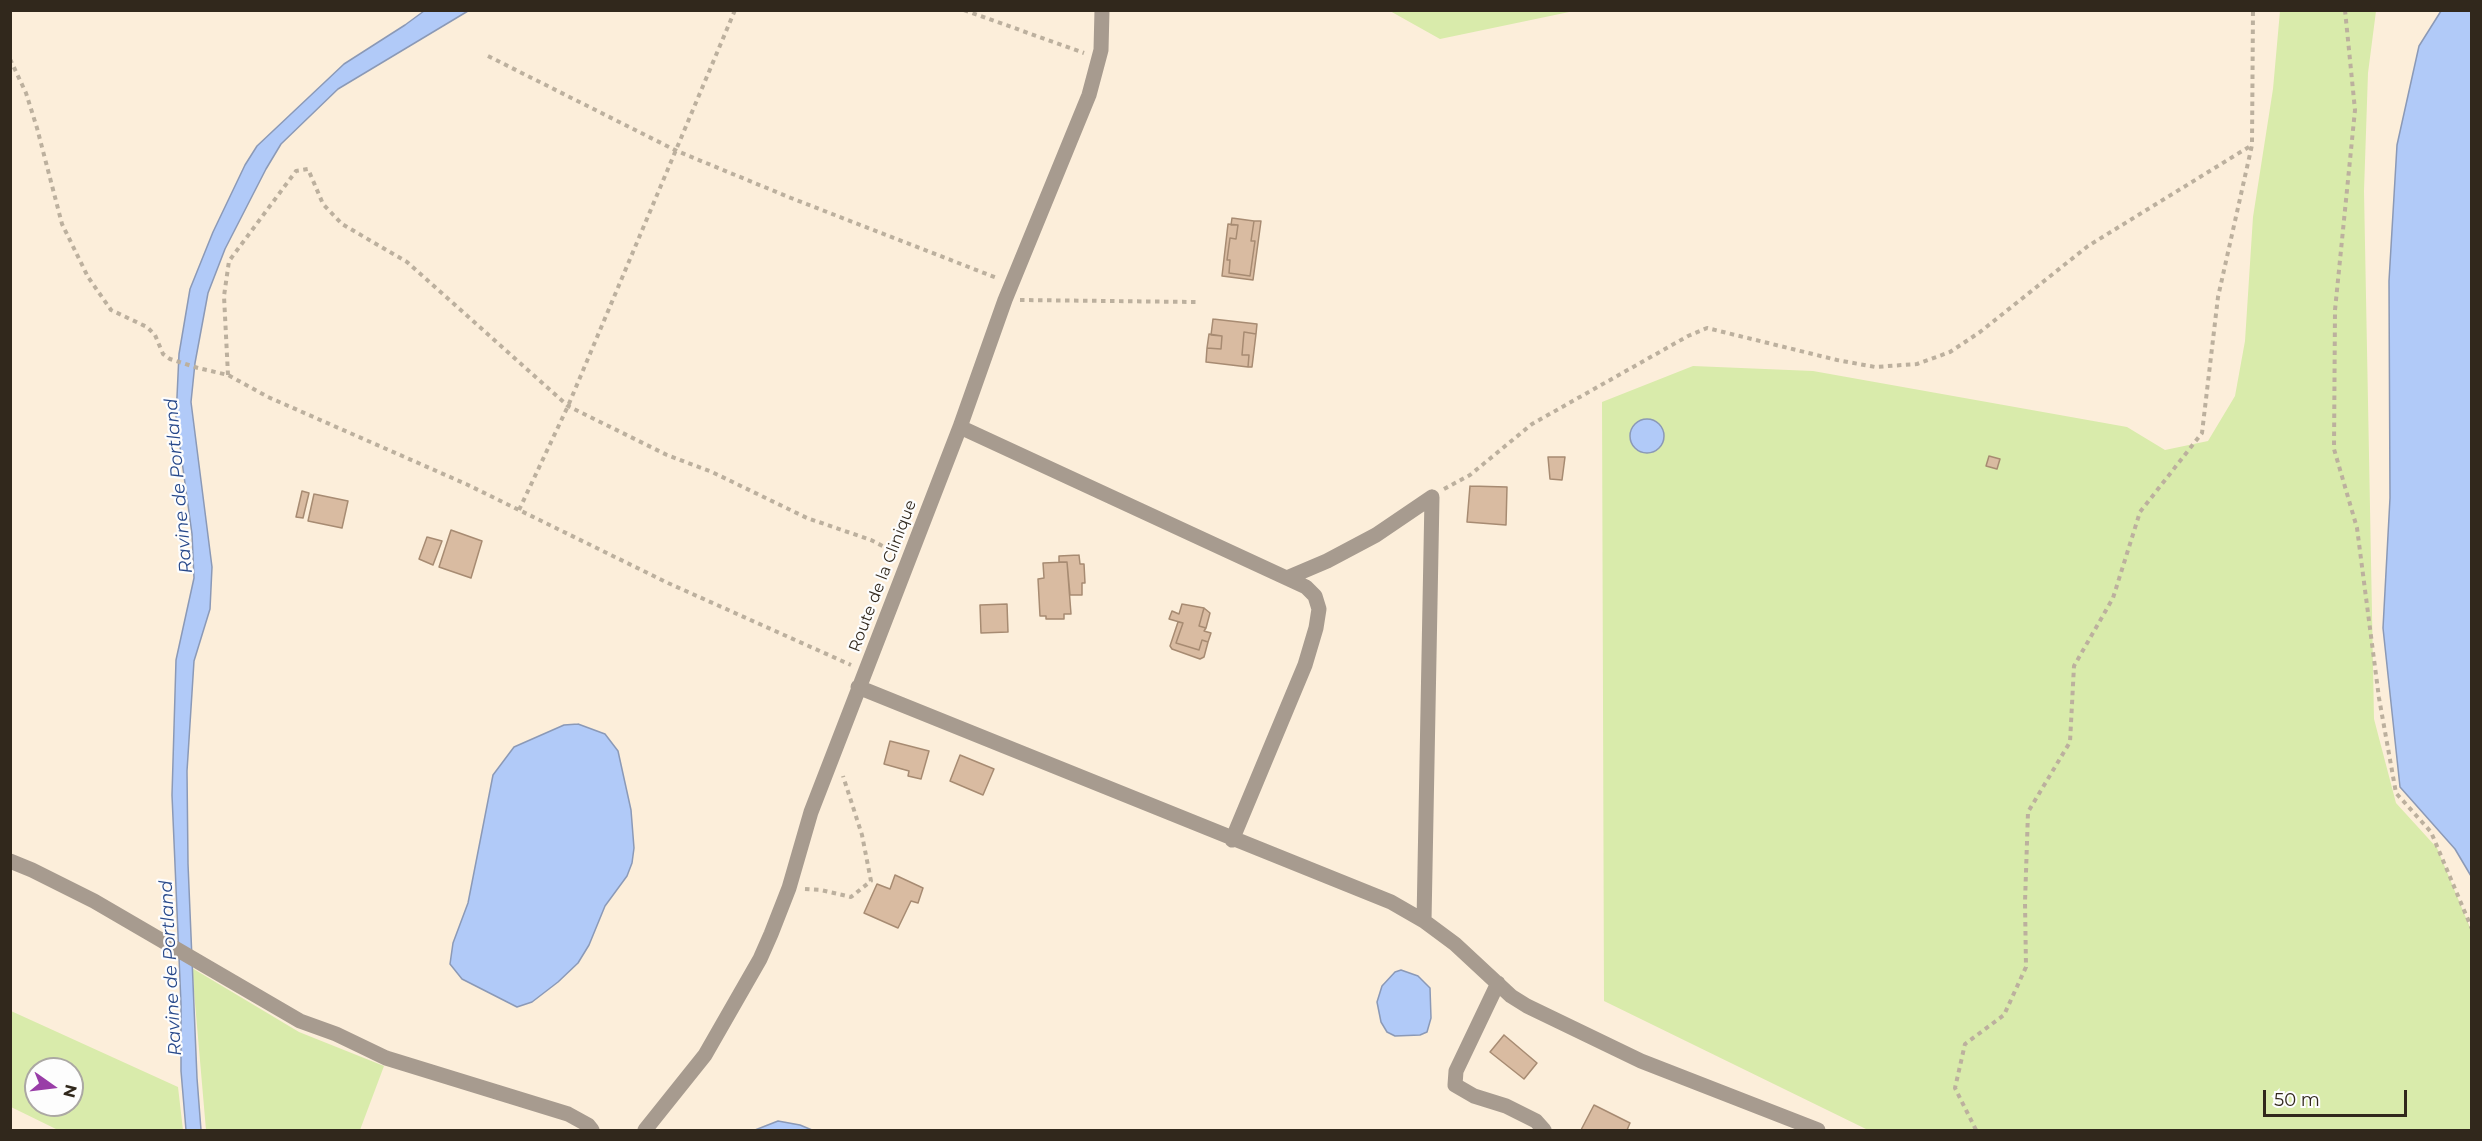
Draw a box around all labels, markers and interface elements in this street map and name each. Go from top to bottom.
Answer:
water label: Ravine de Portland [161,398,197,574]
street label: Route de la Clinique [845,497,921,655]
water label: Ravine de Portland [156,880,186,1056]
north arrow [24,1057,84,1117]
scale bar [2266,1078,2410,1116]
text: N [59,1082,81,1100]
text: 50 m [2274,1089,2320,1111]

